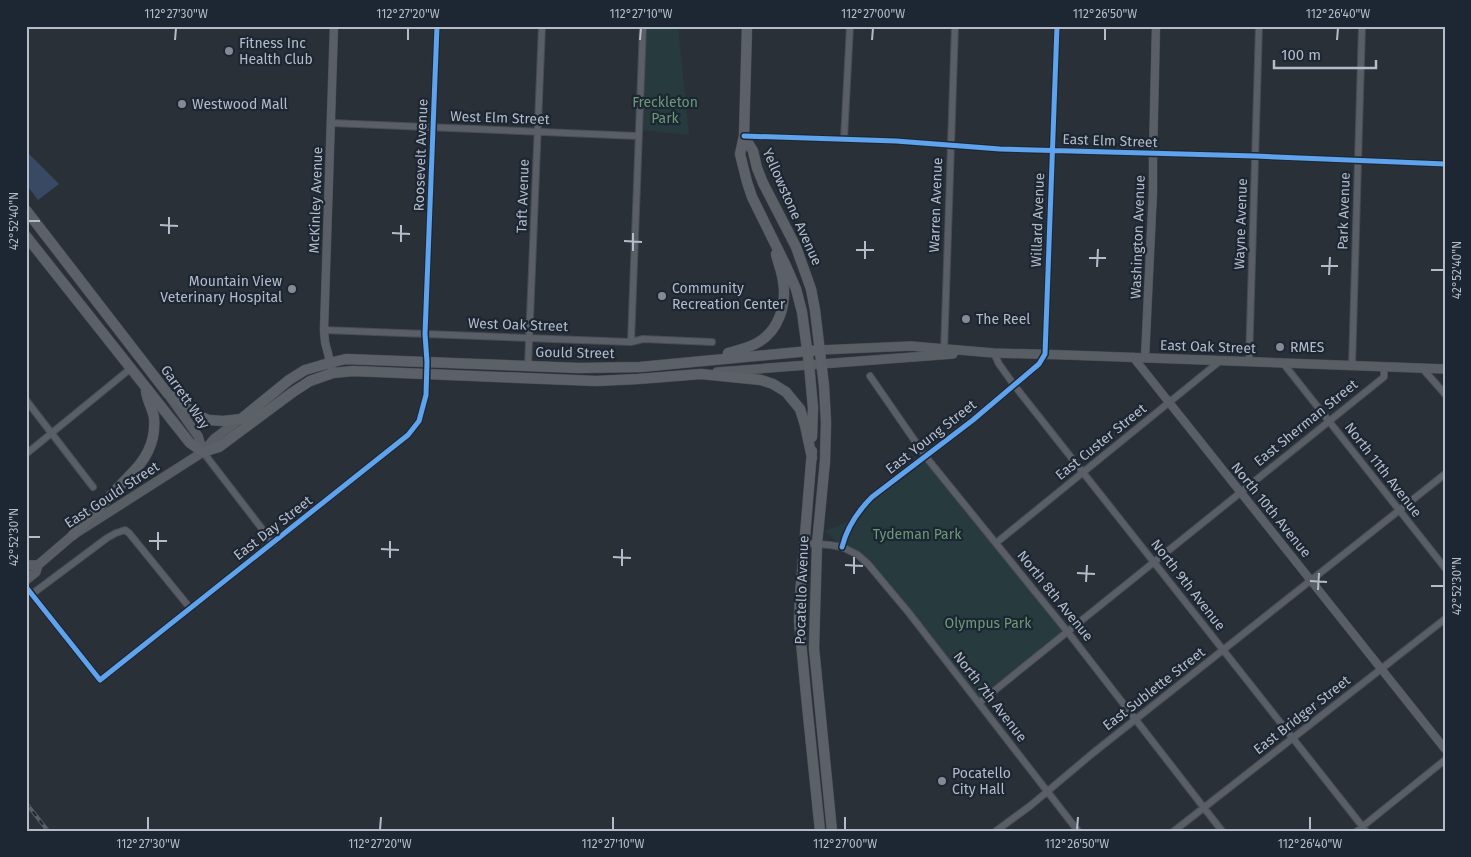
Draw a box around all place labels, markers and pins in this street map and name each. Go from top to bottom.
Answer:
place label: Fitness Inc Health Club [239,35,313,68]
marker: Fitness Inc Health Club [223,45,235,57]
place label: Westwood Mall [192,96,288,113]
marker: Westwood Mall [176,98,188,110]
place label: Mountain View Veterinary Hospital [160,273,282,306]
place label: Community Recreation Center [672,280,786,313]
marker: Mountain View Veterinary Hospital [286,283,298,295]
marker: Community Recreation Center [656,290,668,302]
place label: The Reel [976,311,1030,328]
marker: The Reel [960,313,972,325]
place label: RMES [1290,339,1325,356]
marker: RMES [1274,341,1286,353]
place label: Pocatello City Hall [952,765,1011,798]
marker: Pocatello City Hall [936,775,948,787]

